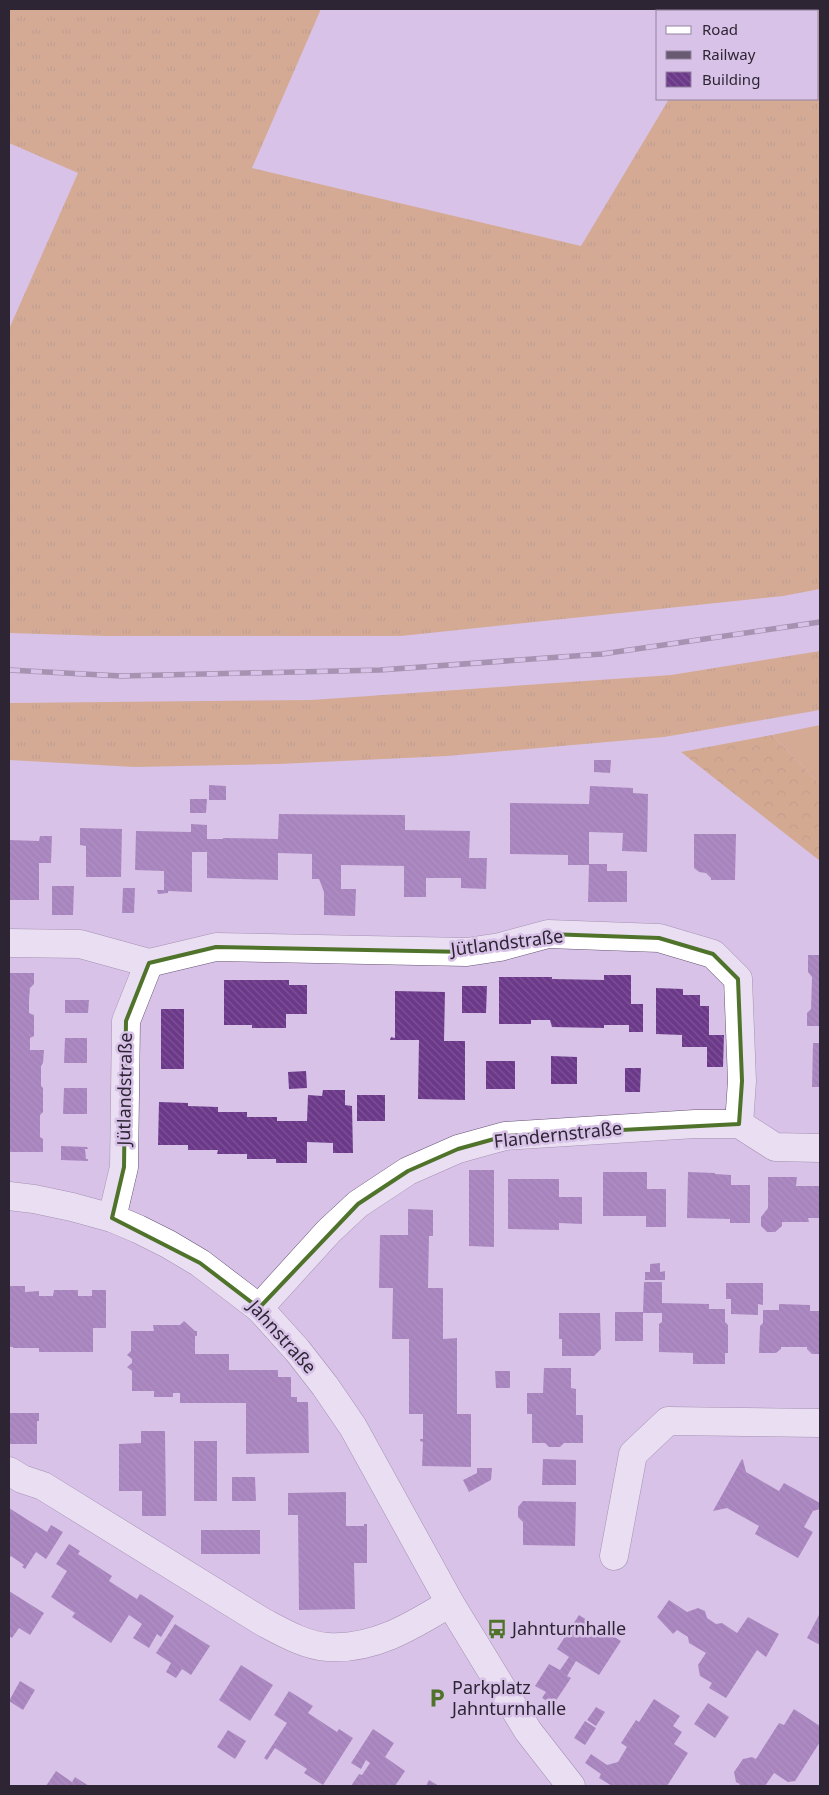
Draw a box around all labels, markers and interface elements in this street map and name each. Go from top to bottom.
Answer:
legend [656,10,819,100]
text: Road [702,19,738,39]
text: Railway [702,44,756,64]
text: Building [702,69,760,89]
street label: Jütlandstraße [447,923,565,961]
street label: Jütlandstraße [111,1032,137,1148]
street label: Flandernstraße [493,1115,623,1153]
street label: Jahnstraße [242,1293,322,1378]
place label: Jahnturnhalle [510,1616,626,1640]
bus stop icon: Jahnturnhalle [486,1618,508,1640]
place label: Parkplatz Jahnturnhalle [450,1675,566,1720]
parking icon: Parkplatz Jahnturnhalle [426,1687,448,1709]

